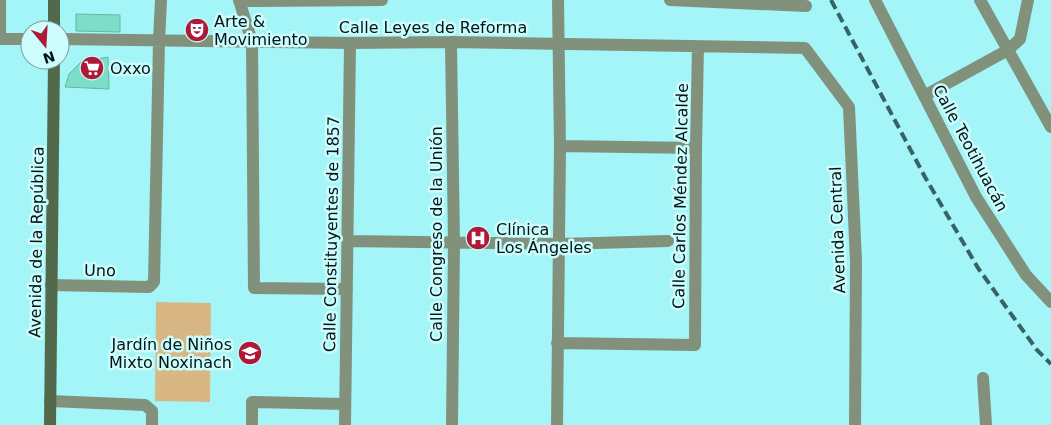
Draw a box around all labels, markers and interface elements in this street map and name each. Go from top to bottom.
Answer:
place label: Arte & Movimiento [214,12,308,49]
theatre icon: Arte & Movimiento [184,17,210,43]
street label: Calle Leyes de Reforma [339,18,527,37]
north arrow [20,20,70,70]
text: N [41,48,57,67]
supermarket icon: Oxxo [79,55,105,81]
place label: Oxxo [110,59,151,78]
street label: Calle Teotihuacán [929,82,1012,215]
street label: Calle Carlos Méndez Alcalde [669,83,692,309]
street label: Calle Constituyentes de 1857 [320,116,343,352]
street label: Calle Congreso de la Unión [427,126,446,342]
street label: Avenida de la República [25,146,48,338]
street label: Avenida Central [826,166,849,294]
place label: Clínica Los Ángeles [496,220,592,257]
hospital icon: Clínica Los Ángeles [465,225,491,251]
street label: Uno [84,261,116,280]
place label: Jardín de Niños Mixto Noxinach [109,335,232,372]
school or university icon: Jardín de Niños Mixto Noxinach [237,340,263,366]

